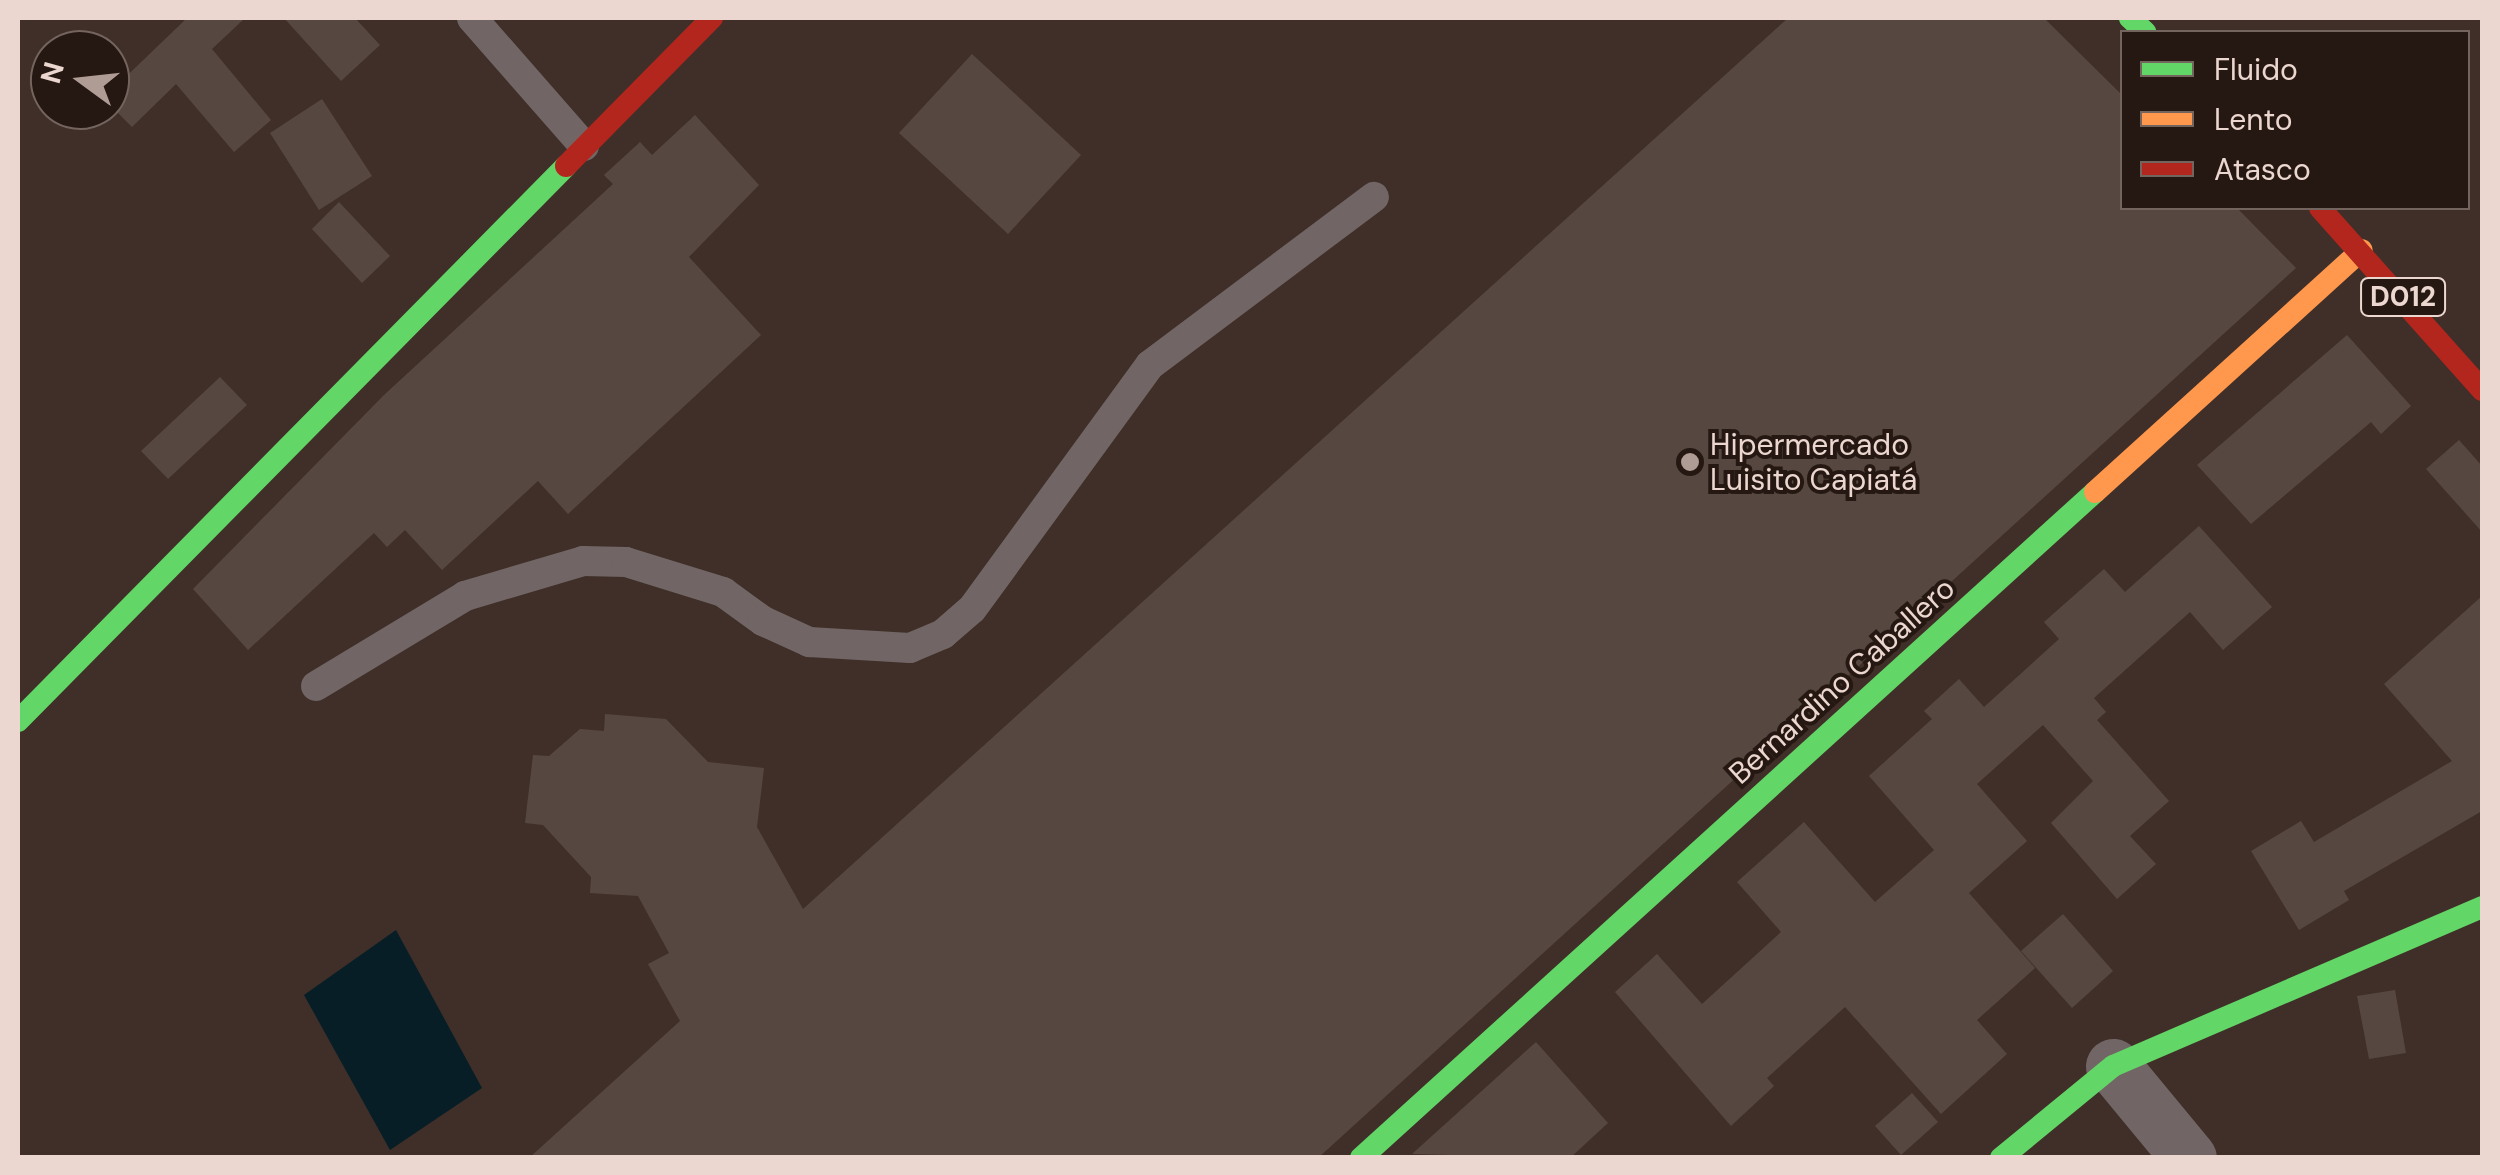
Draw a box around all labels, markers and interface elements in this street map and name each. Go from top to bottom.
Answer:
north arrow [30,30,130,130]
legend [2120,30,2470,210]
text: Fluido [2214,50,2298,89]
text: N [32,58,73,87]
text: Lento [2214,100,2293,139]
text: Atasco [2214,150,2311,189]
road number: D012 [2358,274,2448,320]
place label: Hipermercado Luisito Capiatá [1710,427,1917,498]
marker: Hipermercado Luisito Capiatá [1679,451,1701,473]
street label: Bernardino Caballero [1722,570,1962,792]

